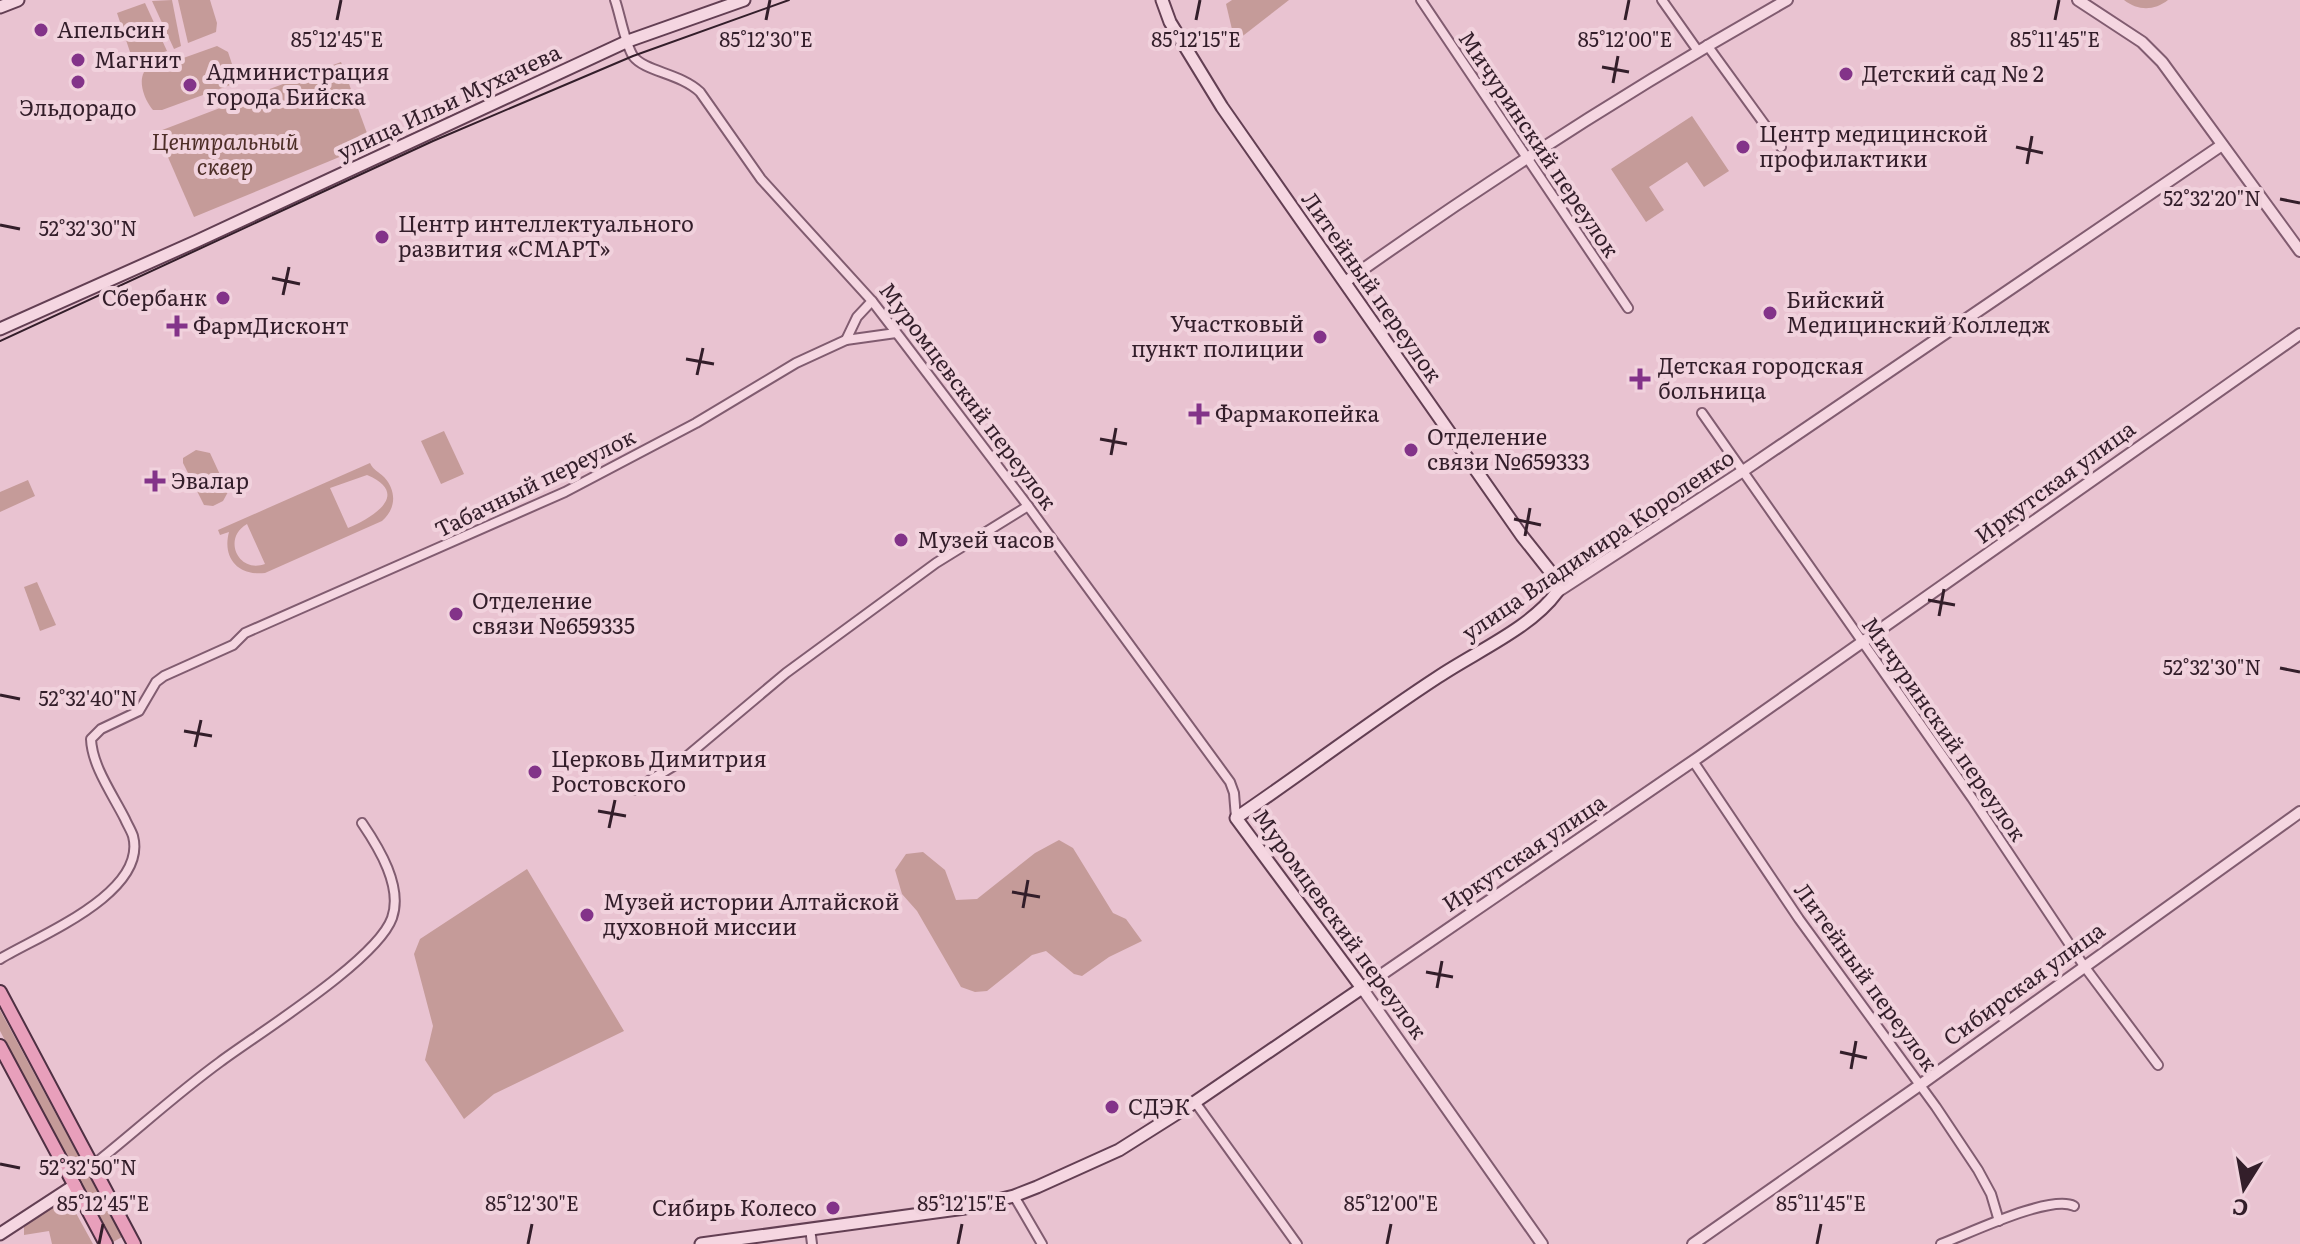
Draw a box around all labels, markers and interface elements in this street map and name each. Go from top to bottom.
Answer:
place label: Апельсин [57,12,166,45]
marker: Апельсин [32,21,50,39]
text: 85°12'45"E [291,23,383,53]
text: 85°12'30"E [719,23,813,53]
text: 85°12'15"E [1151,23,1241,53]
street label: Мичуринский переулок [1452,23,1629,263]
text: 85°12'00"E [1578,23,1672,53]
text: 85°11'45"E [2010,23,2100,53]
street label: улица Ильи Мухачева [331,34,566,167]
place label: Магнит [94,42,182,75]
marker: Магнит [69,51,87,69]
place label: Администрация города Бийска [206,54,390,112]
place label: Детский сад № 2 [1862,56,2044,89]
marker: Детский сад № 2 [1837,65,1855,83]
marker: Эльдорадо [69,73,87,91]
marker: Администрация города Бийска [181,76,199,94]
place label: Эльдорадо [19,90,137,123]
place label: Центр медицинской профилактики [1759,116,1988,174]
park label: Центральный сквер [151,124,299,182]
marker: Центр медицинской профилактики [1734,138,1752,156]
text: 52°32'20"N [2163,182,2261,212]
street label: Литейный переулок [1295,184,1452,388]
place label: Центр интеллектуального развития «СМАРТ» [398,206,694,264]
text: 52°32'30"N [39,212,137,242]
marker: Центр интеллектуального развития «СМАРТ» [373,228,391,246]
street label: Муромцевский переулок [872,274,1066,516]
place label: Сбербанк [102,280,207,313]
place label: Бийский Медицинский Колледж [1786,282,2050,340]
marker: Сбербанк [214,289,232,307]
marker: Бийский Медицинский Колледж [1761,304,1779,322]
place label: Участковый пункт полиции [1131,306,1304,364]
place label: ФармДисконт [193,308,349,341]
marker: ФармДисконт [168,317,186,335]
marker: Участковый пункт полиции [1311,328,1329,346]
place label: Детская городская больница [1658,348,1864,406]
marker: Детская городская больница [1629,368,1651,390]
place label: Фармакопейка [1215,396,1379,429]
marker: Фармакопейка [1190,405,1208,423]
street label: Иркутская улица [1967,411,2141,550]
street label: Табачный переулок [428,419,640,545]
place label: Отделение связи №659333 [1427,419,1590,477]
street label: улица Владимира Короленко [1454,440,1740,648]
marker: Отделение связи №659333 [1402,441,1420,459]
place label: Эвалар [171,463,249,496]
marker: Эвалар [146,472,164,490]
place label: Музей часов [917,522,1055,555]
marker: Музей часов [892,531,910,549]
place label: Отделение связи №659335 [472,583,635,641]
marker: Отделение связи №659335 [447,605,465,623]
street label: Мичуринский переулок [1855,609,2035,847]
text: 52°32'30"N [2163,651,2261,681]
text: 52°32'40"N [39,682,137,712]
place label: Церковь Димитрия Ростовского [551,741,767,799]
marker: Церковь Димитрия Ростовского [526,763,544,781]
street label: Иркутская улица [1435,785,1612,919]
street label: Муромцевский переулок [1246,801,1436,1045]
street label: Литейный переулок [1787,875,1947,1077]
place label: Музей истории Алтайской духовной миссии [603,884,899,942]
marker: Музей истории Алтайской духовной миссии [578,906,596,924]
street label: Сибирская улица [1935,913,2111,1053]
place label: СДЭК [1128,1089,1190,1122]
marker: СДЭК [1103,1098,1121,1116]
north arrow [2204,1148,2284,1228]
text: 52°32'50"N [39,1151,137,1181]
text: 85°12'45"E [57,1187,149,1217]
text: 85°12'30"E [485,1187,579,1217]
text: 85°12'15"E [917,1187,1007,1217]
text: 85°12'00"E [1344,1187,1438,1217]
text: 85°11'45"E [1776,1187,1866,1217]
place label: Сибирь Колесо [652,1190,817,1223]
text: С [2229,1191,2251,1227]
marker: Сибирь Колесо [824,1199,842,1217]

